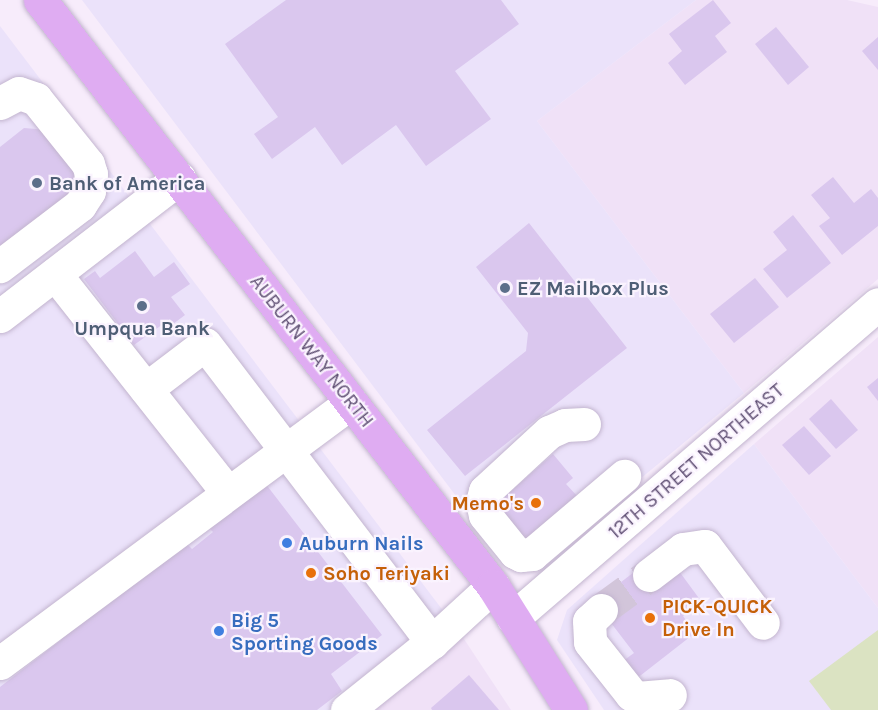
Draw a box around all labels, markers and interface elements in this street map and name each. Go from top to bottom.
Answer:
place label: Bank of America [49,171,206,195]
marker: Bank of America [30,176,44,190]
street label: AUBURN WAY NORTH [245,270,379,432]
place label: EZ Mailbox Plus [517,276,669,300]
marker: EZ Mailbox Plus [498,281,512,295]
marker: Umpqua Bank [135,299,149,313]
place label: Umpqua Bank [74,316,210,340]
street label: 12TH STREET NORTHEAST [603,378,789,544]
place label: Memo's [451,491,524,515]
marker: Memo's [529,496,543,510]
place label: Auburn Nails [299,531,423,555]
marker: Auburn Nails [280,536,294,550]
place label: Soho Teriyaki [323,561,450,585]
marker: Soho Teriyaki [304,566,318,580]
place label: PICK-QUICK Drive In [662,594,772,641]
place label: Big 5 Sporting Goods [231,608,378,655]
marker: PICK-QUICK Drive In [643,611,657,625]
marker: Big 5 Sporting Goods [212,624,226,638]

